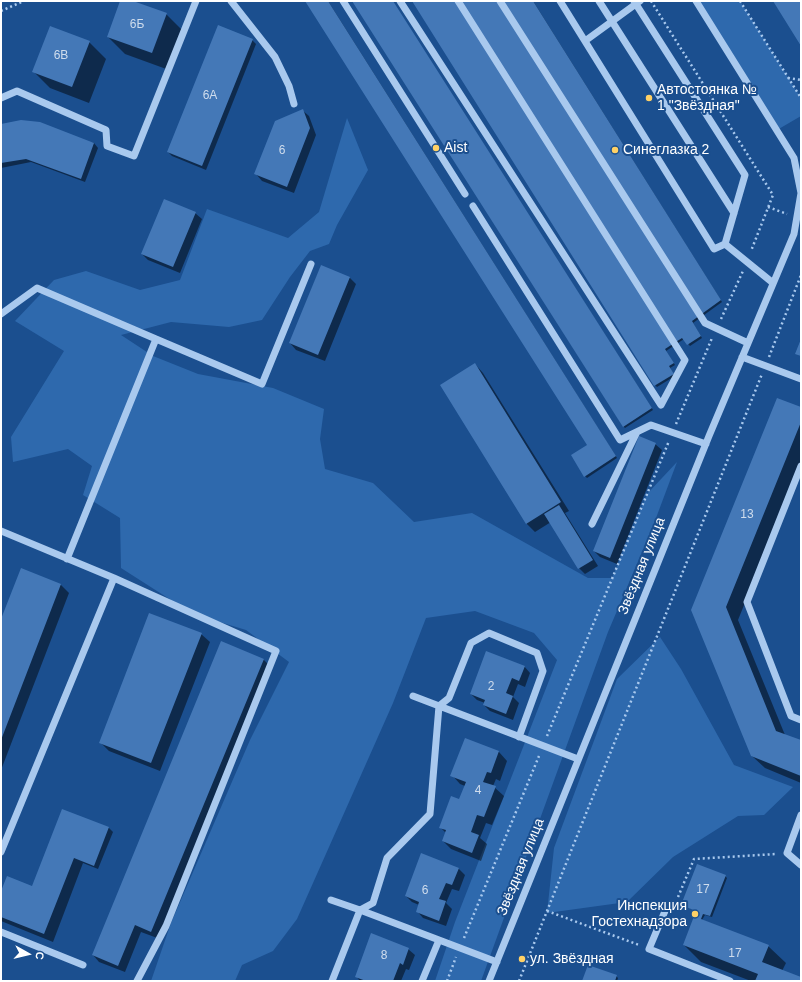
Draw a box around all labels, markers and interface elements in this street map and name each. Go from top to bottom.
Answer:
house number: 6Б [130,18,144,32]
house number: 6В [54,49,68,63]
place label: Автостоянка № 1 "Звёздная" [657,82,757,114]
house number: 6А [203,89,217,103]
marker: Автостоянка № 1 "Звёздная" [644,93,654,103]
place label: Aist [444,140,467,156]
place label: Синеглазка 2 [623,142,709,158]
marker: Aist [431,143,441,153]
house number: 6 [279,144,285,158]
marker: Синеглазка 2 [610,145,620,155]
house number: 13 [740,508,754,522]
street label: Звёздная улица [615,515,669,617]
house number: 2 [488,680,494,694]
house number: 4 [475,784,481,798]
street label: Звёздная улица [494,816,548,918]
house number: 17 [696,883,710,897]
house number: 6 [422,884,428,898]
place label: Инспекция Гостехнадзора [592,898,687,930]
marker: Инспекция Гостехнадзора [690,909,700,919]
north arrow [8,934,48,974]
house number: 17 [728,947,742,961]
house number: 8 [381,949,387,963]
text: С [33,951,46,960]
place label: ул. Звёздная [530,951,614,967]
marker: ул. Звёздная [517,954,527,964]

